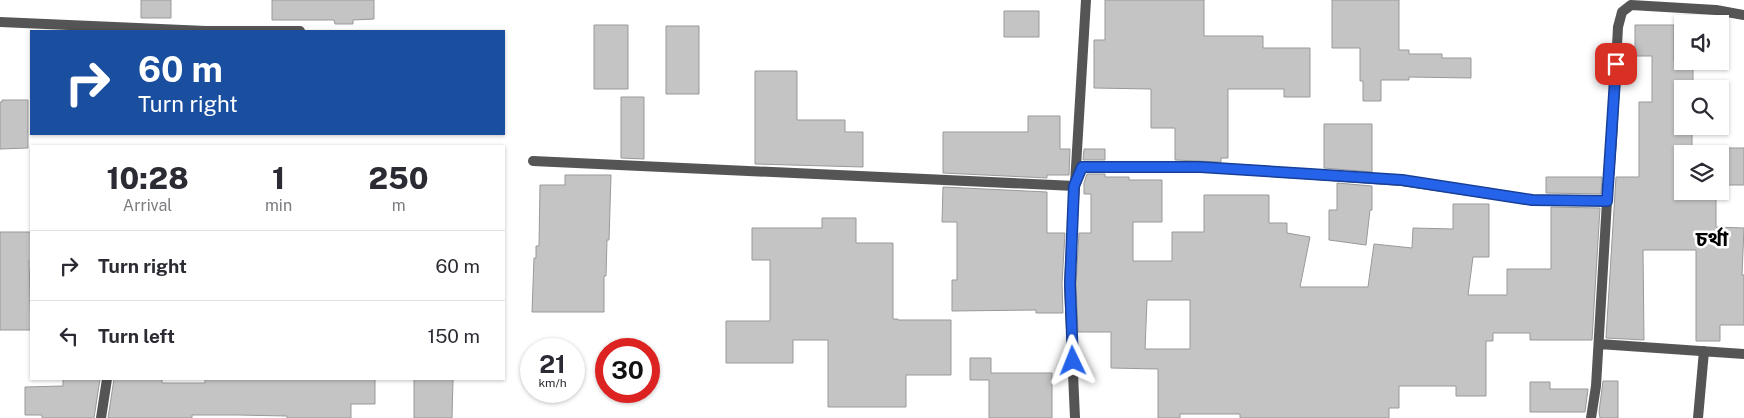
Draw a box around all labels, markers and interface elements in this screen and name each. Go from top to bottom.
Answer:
map controls [1674,15,1729,200]
button: sound [1674,15,1729,70]
pin [1595,43,1637,85]
text: 60 m [138,49,223,90]
icon: right [55,50,120,115]
icon: arrive [1602,50,1630,78]
button: search [1674,80,1729,135]
text: Turn right [138,91,238,117]
button: layers [1674,145,1729,200]
text: 10:28 [106,160,189,196]
text: 1 [272,160,285,196]
text: 250 [369,160,429,196]
text: Arrival [123,196,172,215]
text: min [265,196,292,215]
text: m [392,196,405,215]
district label: চর্থা [1695,226,1729,251]
icon: right [55,252,83,280]
text: Turn right [98,255,187,277]
text: 60 m [436,255,480,277]
icon: left [55,322,83,350]
text: Turn left [98,325,175,347]
text: 150 m [427,325,480,347]
position arrow [1046,334,1098,386]
speed limit sign: 30 [595,338,660,403]
text: 21 [539,349,566,379]
text: km/h [538,376,567,390]

